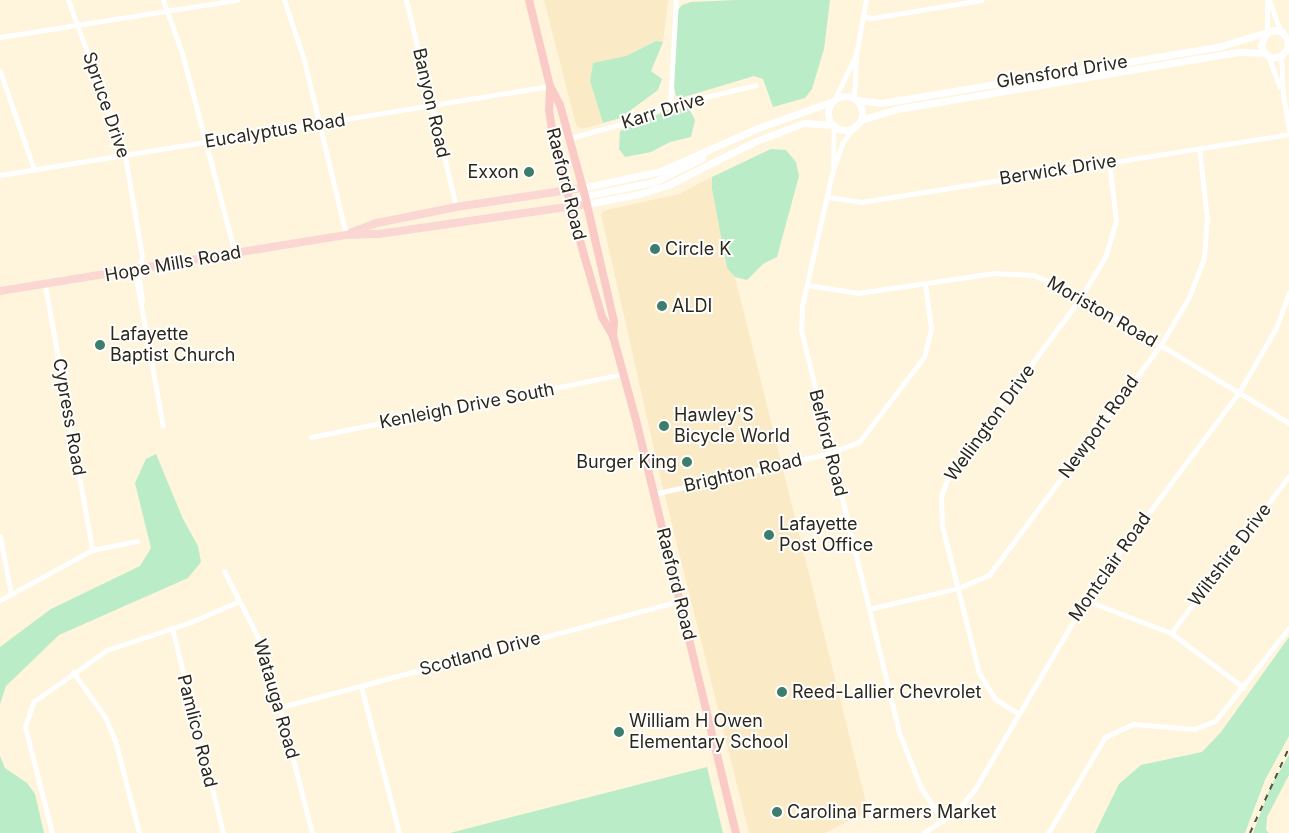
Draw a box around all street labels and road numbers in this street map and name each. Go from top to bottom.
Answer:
street label: Banyon Road [408,46,454,160]
street label: Spruce Drive [78,49,134,161]
street label: Glensford Drive [995,51,1129,93]
street label: Karr Drive [619,88,707,134]
street label: Eucalyptus Road [203,109,347,153]
street label: Raeford Road [542,126,590,242]
street label: Berwick Drive [998,150,1118,190]
street label: Hope Mills Road [103,241,243,287]
street label: Moriston Road [1043,272,1161,352]
street label: Cypress Road [48,357,90,477]
street label: Wellington Drive [940,360,1040,486]
street label: Newport Road [1054,371,1144,483]
street label: Kenleigh Drive South [378,378,556,434]
street label: Belford Road [804,387,852,499]
street label: Brighton Road [682,449,804,497]
street label: Wiltshire Drive [1184,499,1276,611]
street label: Montclair Road [1065,508,1155,626]
street label: Raeford Road [652,526,700,642]
street label: Scotland Drive [417,627,543,681]
street label: Watauga Road [249,637,303,761]
street label: Pamlico Road [173,672,221,790]

